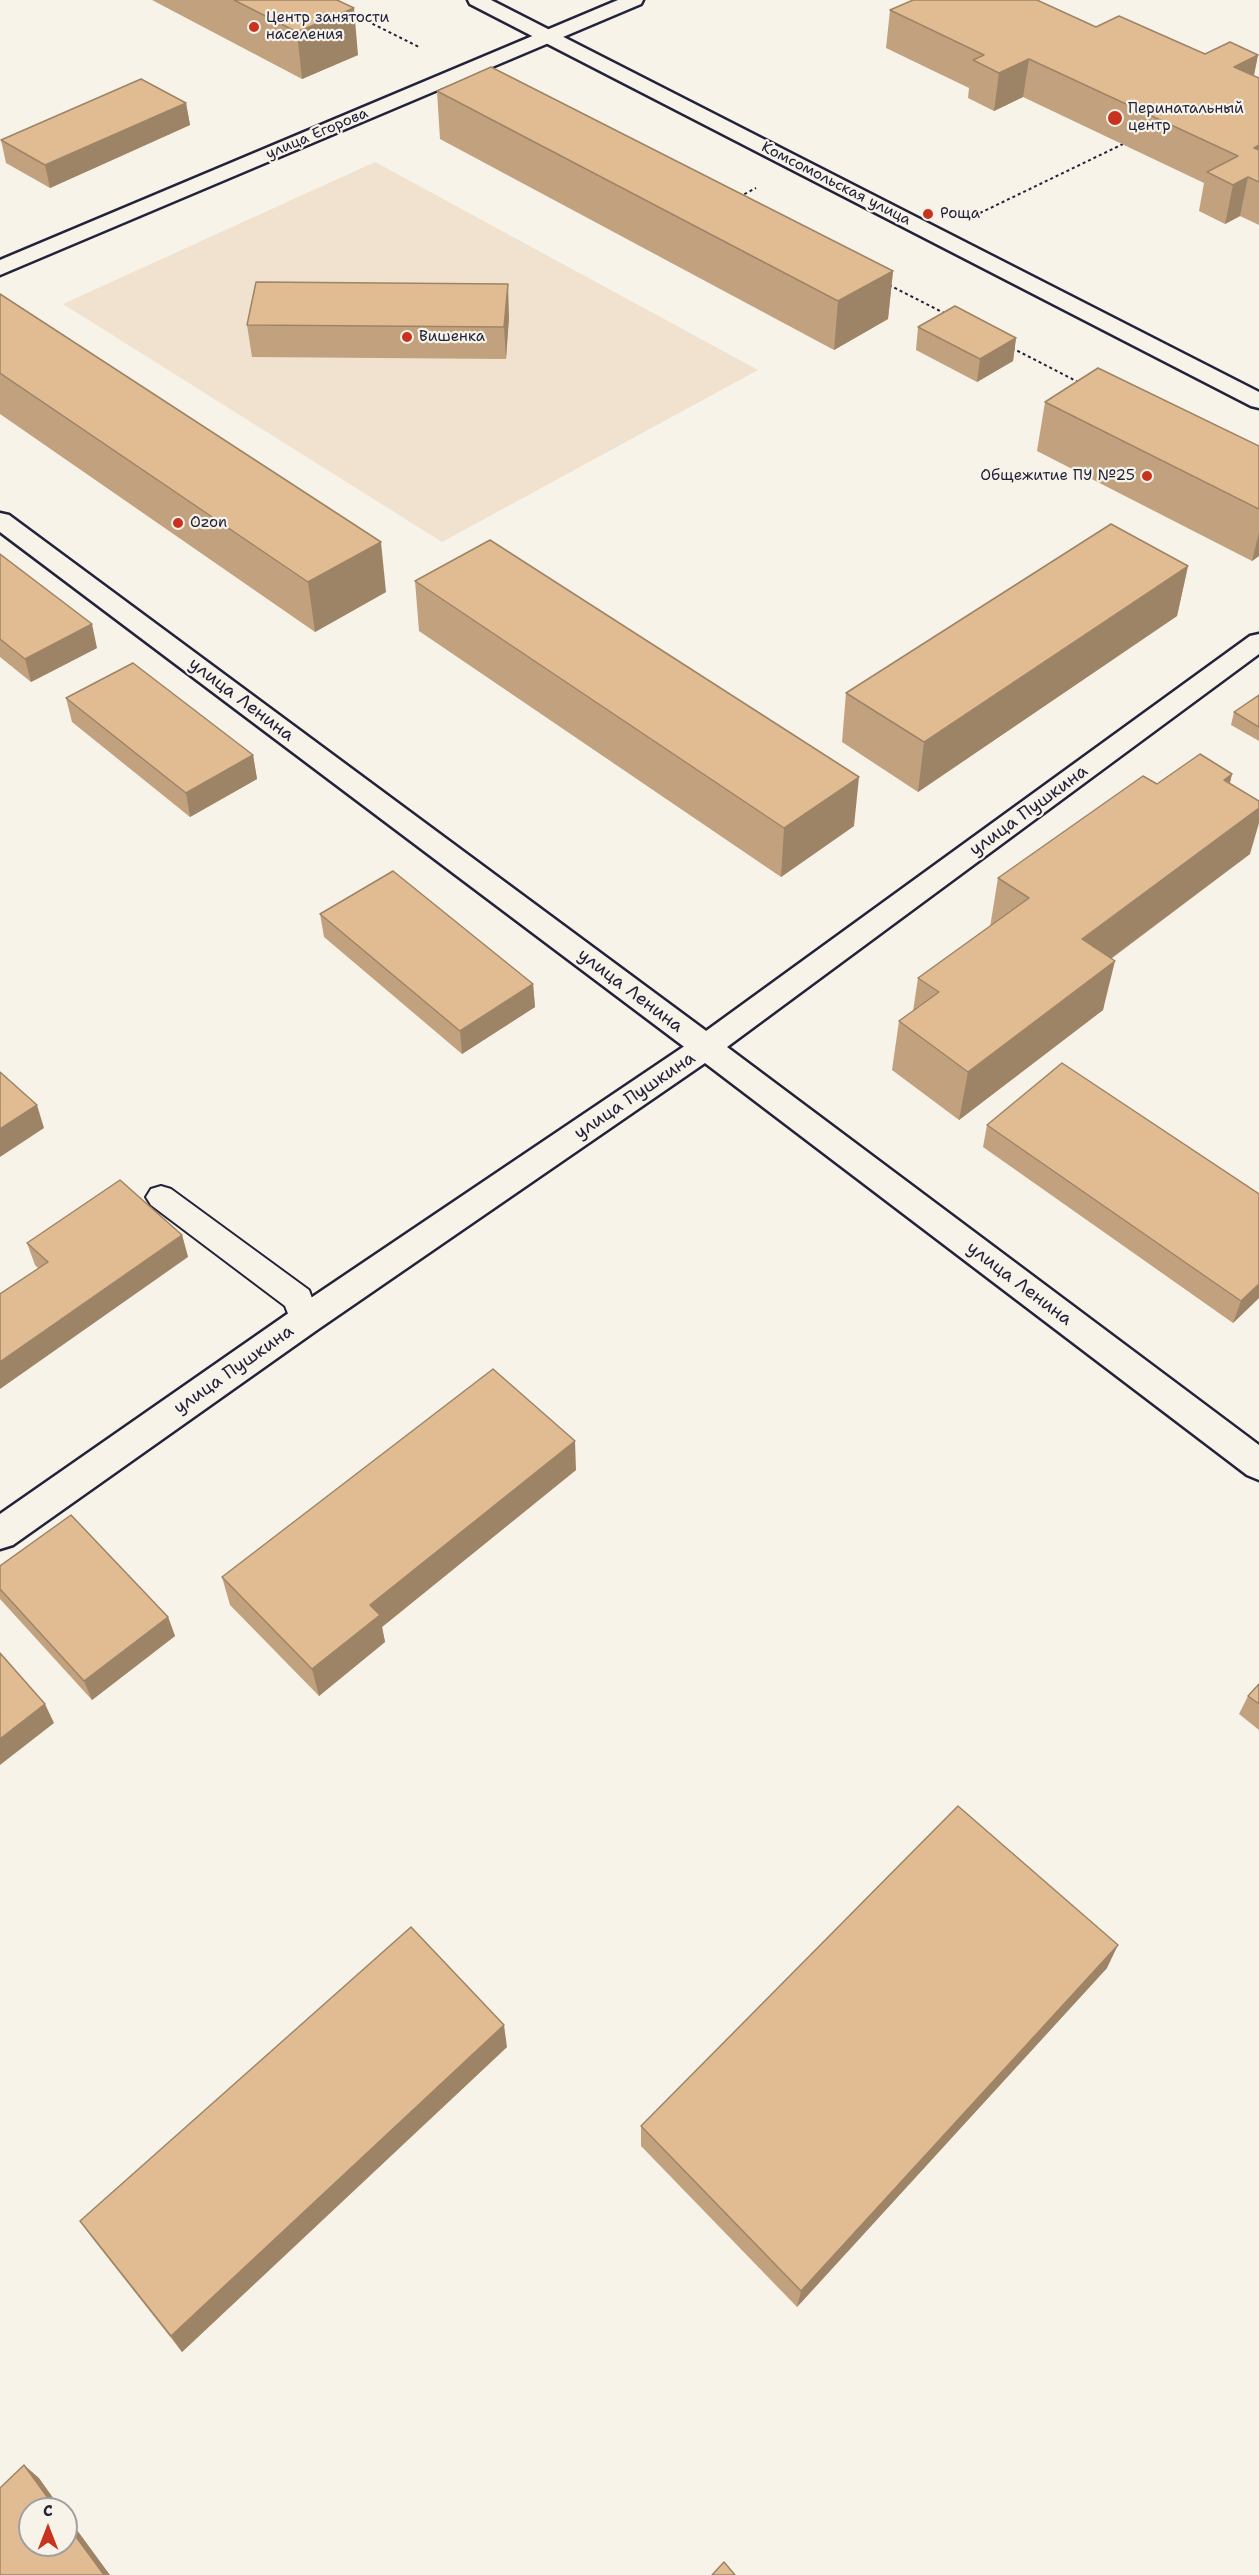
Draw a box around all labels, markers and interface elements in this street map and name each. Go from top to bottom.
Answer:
place label: Центр занятости населения [266,9,389,44]
marker: Центр занятости населения [247,20,261,34]
place label: Перинатальный центр [1128,100,1244,135]
street label: улица Егорова [263,104,371,164]
marker: Перинатальный центр [1106,109,1124,127]
street label: Комсомольская улица [758,138,914,230]
place label: Роща [940,205,980,223]
marker: Роща [921,207,935,221]
place label: Вишенка [419,328,485,346]
marker: Вишенка [400,330,414,344]
place label: Общежитие ПУ №25 [980,467,1135,485]
marker: Общежитие ПУ №25 [1140,469,1154,483]
place label: Ozon [190,514,227,532]
marker: Ozon [171,516,185,530]
street label: улица Ленина [184,653,298,747]
street label: улица Пушкина [966,761,1092,861]
street label: улица Ленина [573,944,687,1038]
street label: улица Пушкина [570,1048,700,1144]
street label: улица Ленина [962,1237,1076,1331]
street label: улица Пушкина [170,1321,298,1419]
north arrow [18,2497,78,2557]
text: С [43,2500,53,2521]

